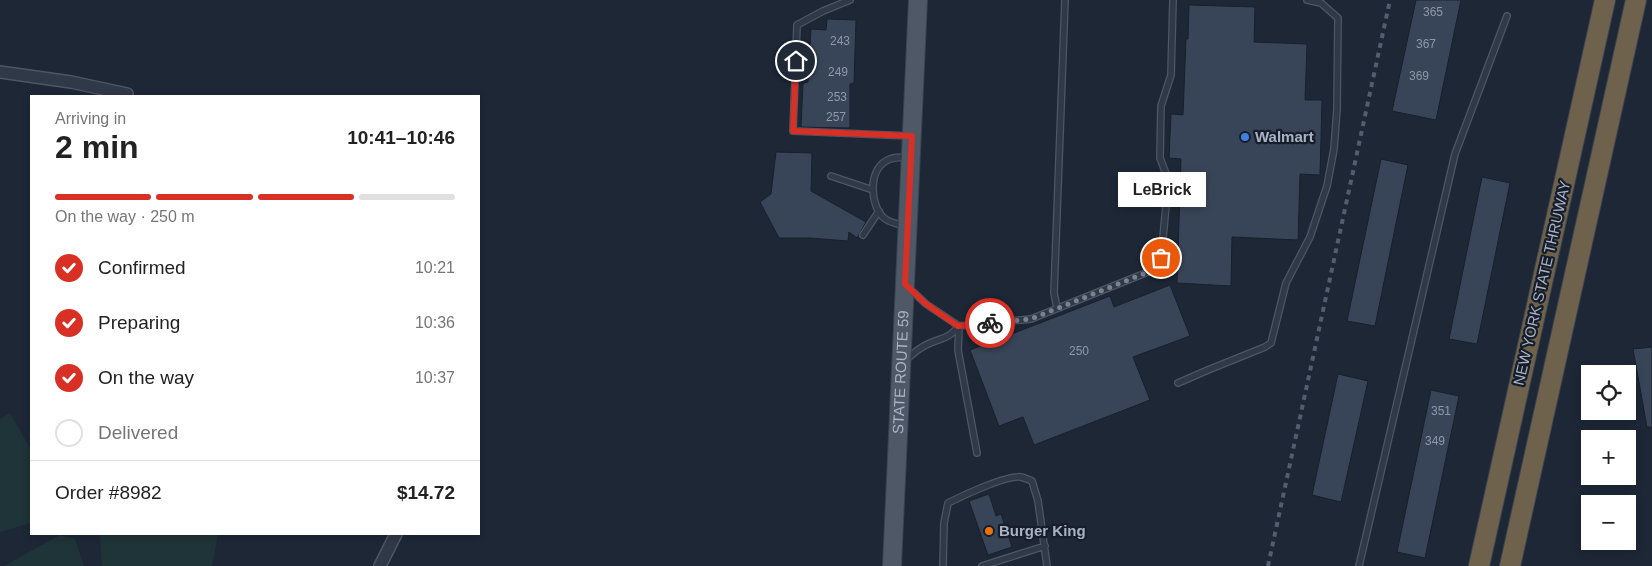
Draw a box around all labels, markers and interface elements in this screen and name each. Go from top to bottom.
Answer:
house number: 365 [1423,5,1443,19]
house number: 243 [830,34,850,48]
house number: 367 [1416,37,1436,51]
pin [775,40,817,82]
icon: home [782,47,810,75]
house number: 249 [828,65,848,79]
house number: 369 [1409,69,1429,83]
house number: 253 [827,90,847,104]
text: Arriving in [55,110,126,127]
house number: 257 [826,110,846,124]
text: 10:41–10:46 [347,127,455,148]
place label: Walmart [1255,128,1314,145]
text: 2 min [55,129,139,165]
marker: Walmart [1239,131,1251,143]
callout: LeBrick [1117,173,1205,208]
street label: NEW YORK STATE THRUWAY [1510,179,1573,387]
text: LeBrick [1133,181,1191,198]
text: On the way · 250 m [55,208,195,225]
pin [1140,237,1182,279]
icon: bag [1147,244,1175,272]
icon: check [55,254,83,282]
text: Confirmed [98,257,186,278]
text: 10:21 [415,259,455,276]
courier [965,298,1015,348]
icon: check [55,309,83,337]
icon: bike [976,309,1004,337]
street label: STATE ROUTE 59 [889,310,912,434]
text: Preparing [98,312,180,333]
text: 10:36 [415,314,455,331]
house number: 250 [1069,344,1089,358]
icon: check [55,364,83,392]
map controls [1581,365,1636,550]
button: locate [1581,365,1636,420]
text: On the way [98,367,194,388]
text: 10:37 [415,369,455,386]
house number: 351 [1431,404,1451,418]
text: Delivered [98,422,178,443]
button: + [1581,430,1636,485]
house number: 349 [1425,434,1445,448]
text: Order #8982 [55,482,162,503]
text: $14.72 [397,482,455,503]
button: − [1581,495,1636,550]
place label: Burger King [999,522,1086,539]
marker: Burger King [983,525,995,537]

